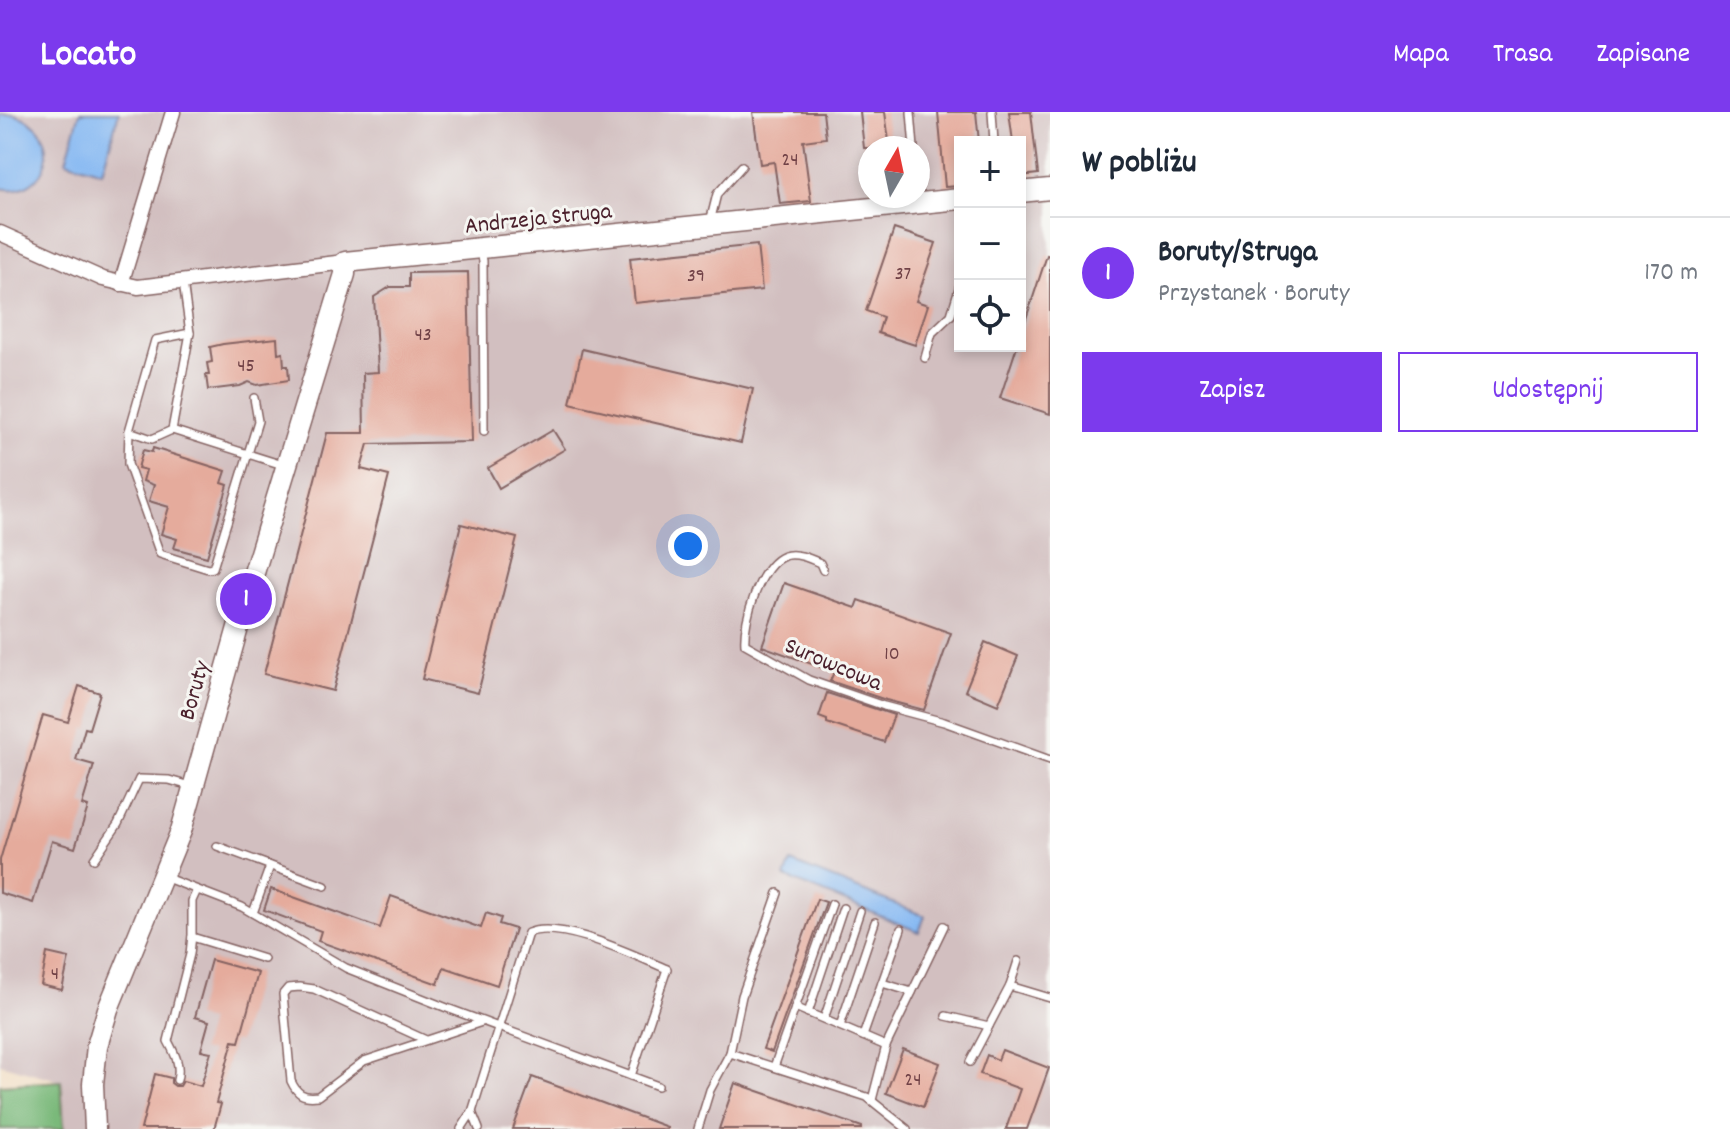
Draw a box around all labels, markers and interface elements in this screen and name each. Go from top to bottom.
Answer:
text: Locato [40,29,136,84]
text: Mapa [1393,36,1449,76]
text: Trasa [1493,36,1552,76]
text: Zapisane [1596,36,1690,76]
north arrow [858,136,930,208]
map controls [954,136,1026,352]
button: + [954,136,1026,208]
text: W pobliżu [1082,140,1197,189]
house number: 24 [781,147,799,175]
street label: Andrzeja Struga [463,195,614,245]
button: − [954,208,1026,280]
text: Boruty/Struga [1158,233,1317,276]
text: 1 [1105,255,1111,292]
text: 170 m [1644,255,1698,292]
house number: 37 [895,261,911,289]
house number: 39 [687,263,705,291]
text: Przystanek · Boruty [1158,276,1349,313]
button: locate [954,280,1026,352]
house number: 43 [414,322,432,350]
button: Zapisz [1082,352,1382,432]
button: Udostępnij [1398,352,1698,432]
house number: 45 [237,353,255,381]
your location [668,526,708,566]
pin: 1 [220,569,272,629]
street label: Surowcowa [779,630,888,702]
house number: 10 [884,641,900,669]
street label: Boruty [171,656,221,724]
house number: 4 [51,961,59,989]
house number: 24 [904,1067,922,1095]

